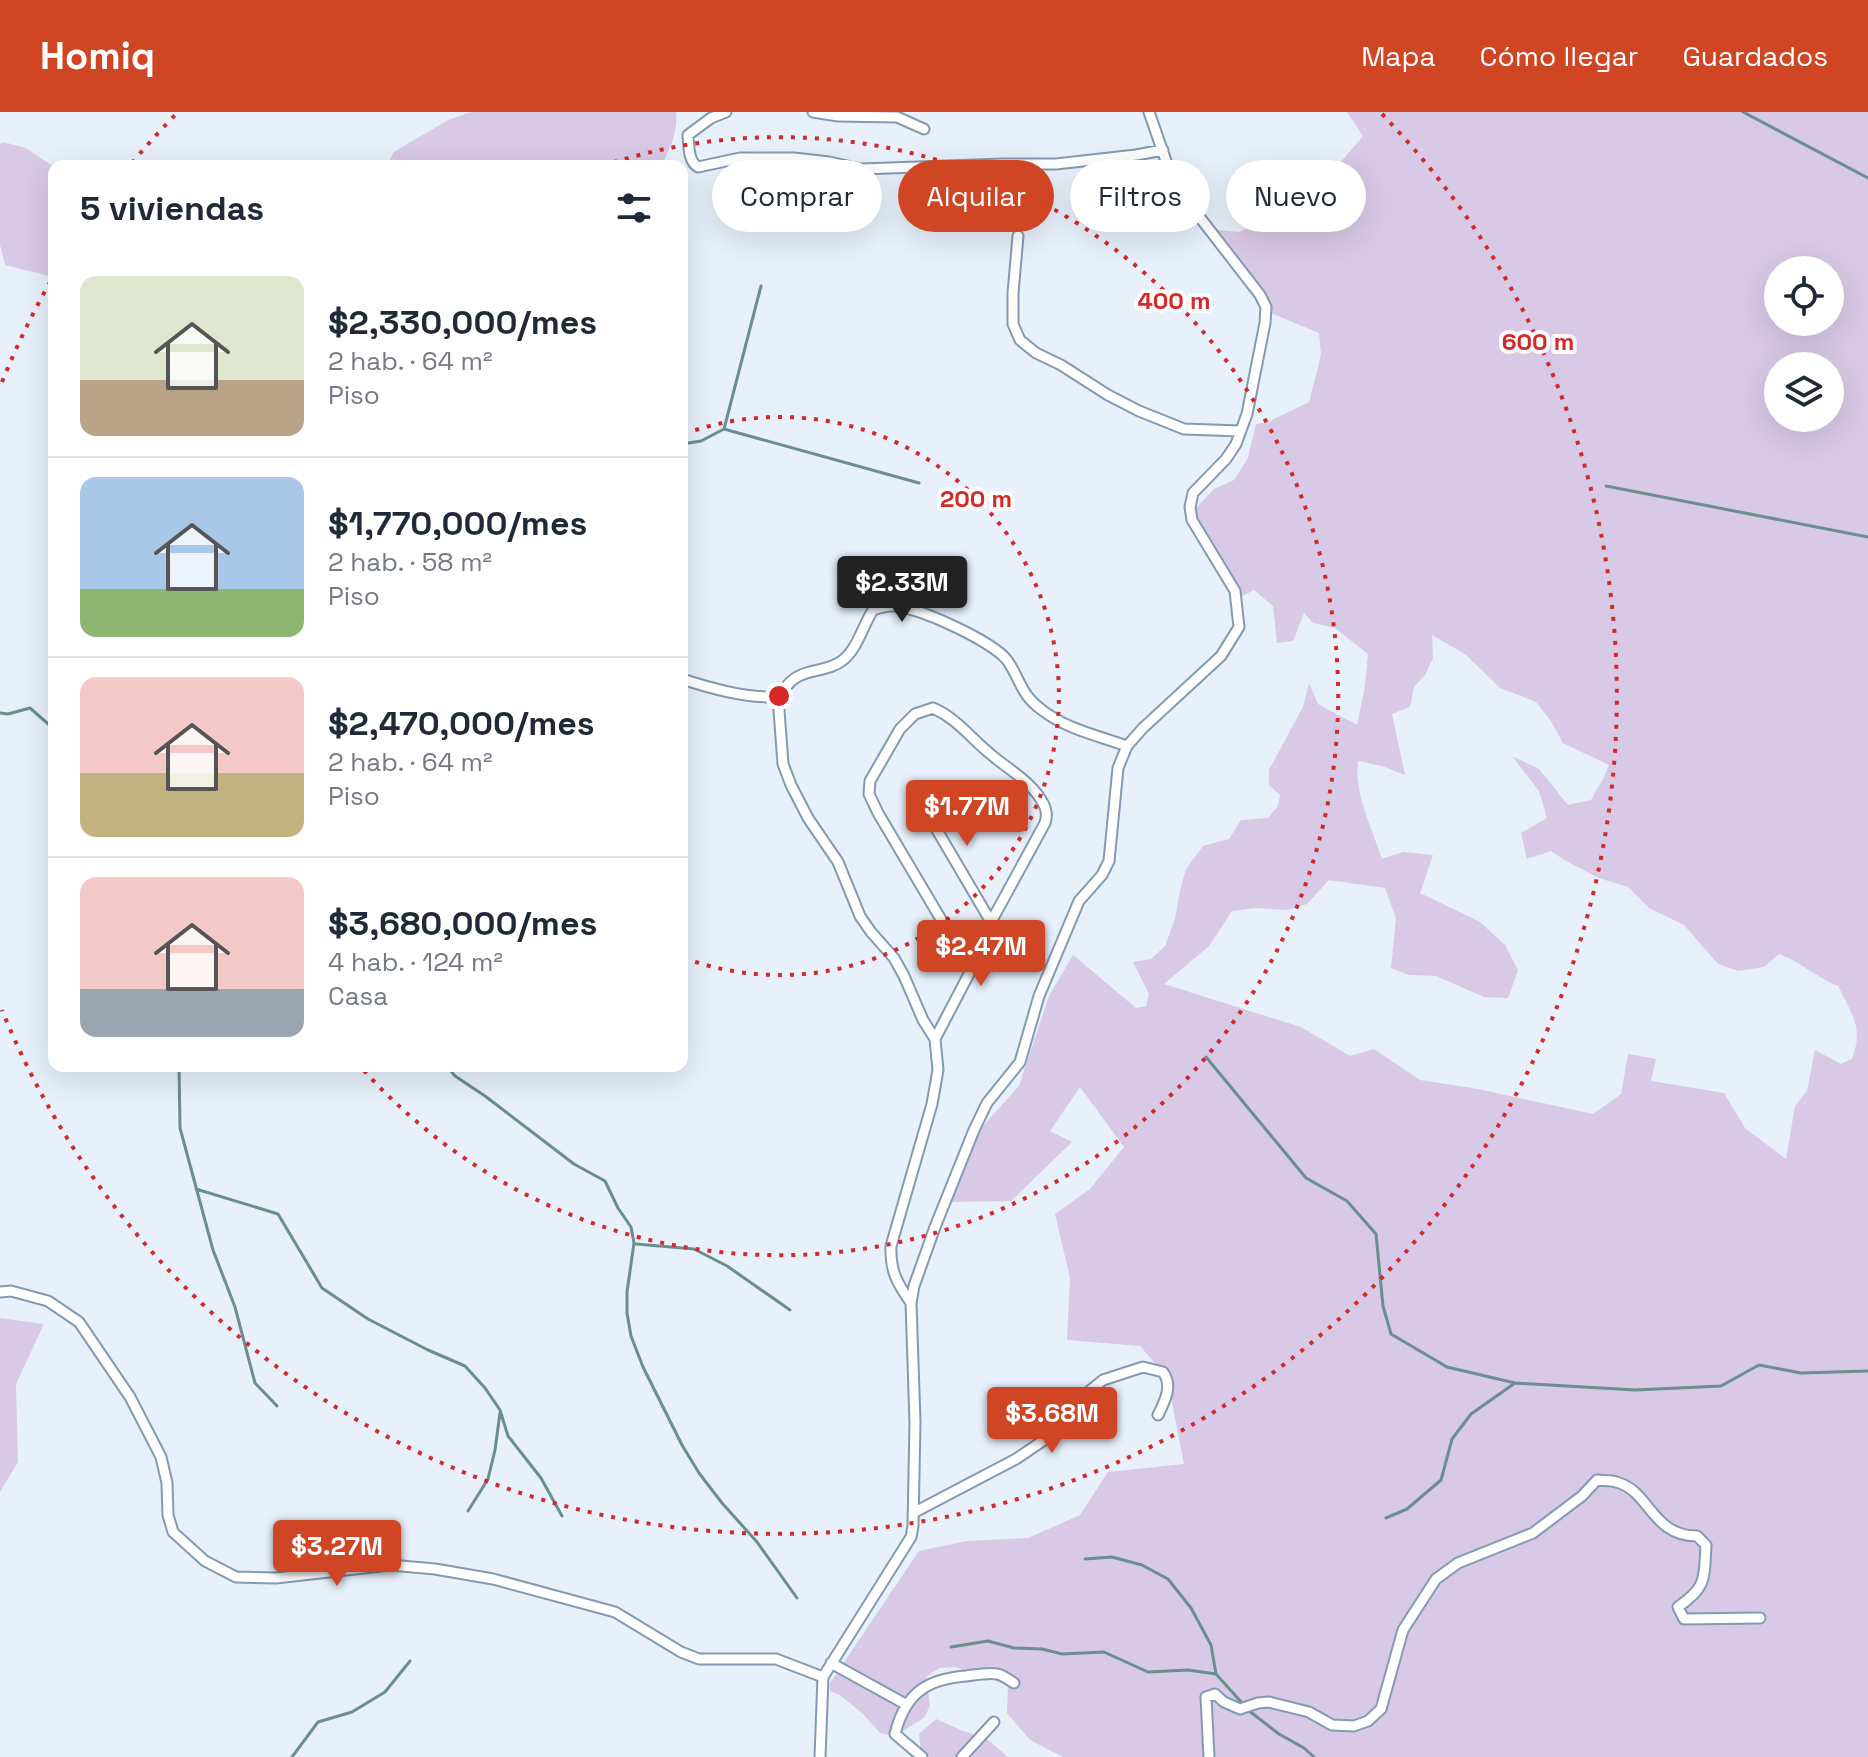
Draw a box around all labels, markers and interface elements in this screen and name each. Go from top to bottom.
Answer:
text: Homiq [40,32,155,80]
text: Mapa [1361,38,1436,74]
text: Cómo llegar [1480,38,1638,74]
text: Guardados [1682,38,1828,74]
chip: Comprar [712,160,882,232]
chip: Alquilar [898,160,1054,232]
chip: Filtros [1070,160,1210,232]
chip: Nuevo [1226,160,1366,232]
icon: filters [612,186,656,230]
text: 5 viviendas [80,187,264,230]
map controls [1764,256,1844,432]
button: locate [1764,256,1844,336]
text: 400 m [1138,285,1210,316]
text: $2,330,000/mes [328,301,597,344]
icon: home [144,308,240,404]
text: 600 m [1502,326,1574,357]
text: 2 hab. · 64 m² [328,344,492,378]
button: layers [1764,352,1844,432]
text: Piso [328,378,380,412]
text: 200 m [940,483,1012,514]
text: $1,770,000/mes [328,502,587,545]
icon: home [144,509,240,605]
text: 2 hab. · 58 m² [328,545,492,579]
pin: $2.33M [837,556,967,624]
text: $2.33M [855,565,949,599]
text: Piso [328,579,380,613]
centre of rings [765,682,793,710]
text: $2,470,000/mes [328,702,595,745]
icon: home [144,709,240,805]
text: 2 hab. · 64 m² [328,745,492,779]
text: Piso [328,779,380,813]
pin: $1.77M [902,780,1032,848]
text: $1.77M [924,789,1010,823]
text: $3,680,000/mes [328,902,597,945]
icon: home [144,909,240,1005]
pin: $2.47M [916,920,1046,988]
text: $2.47M [935,929,1027,963]
text: 4 hab. · 124 m² [328,945,503,979]
text: Casa [328,979,388,1013]
pin: $3.68M [987,1387,1117,1455]
text: $3.68M [1005,1396,1099,1430]
pin: $3.27M [272,1520,402,1588]
text: $3.27M [291,1529,383,1563]

